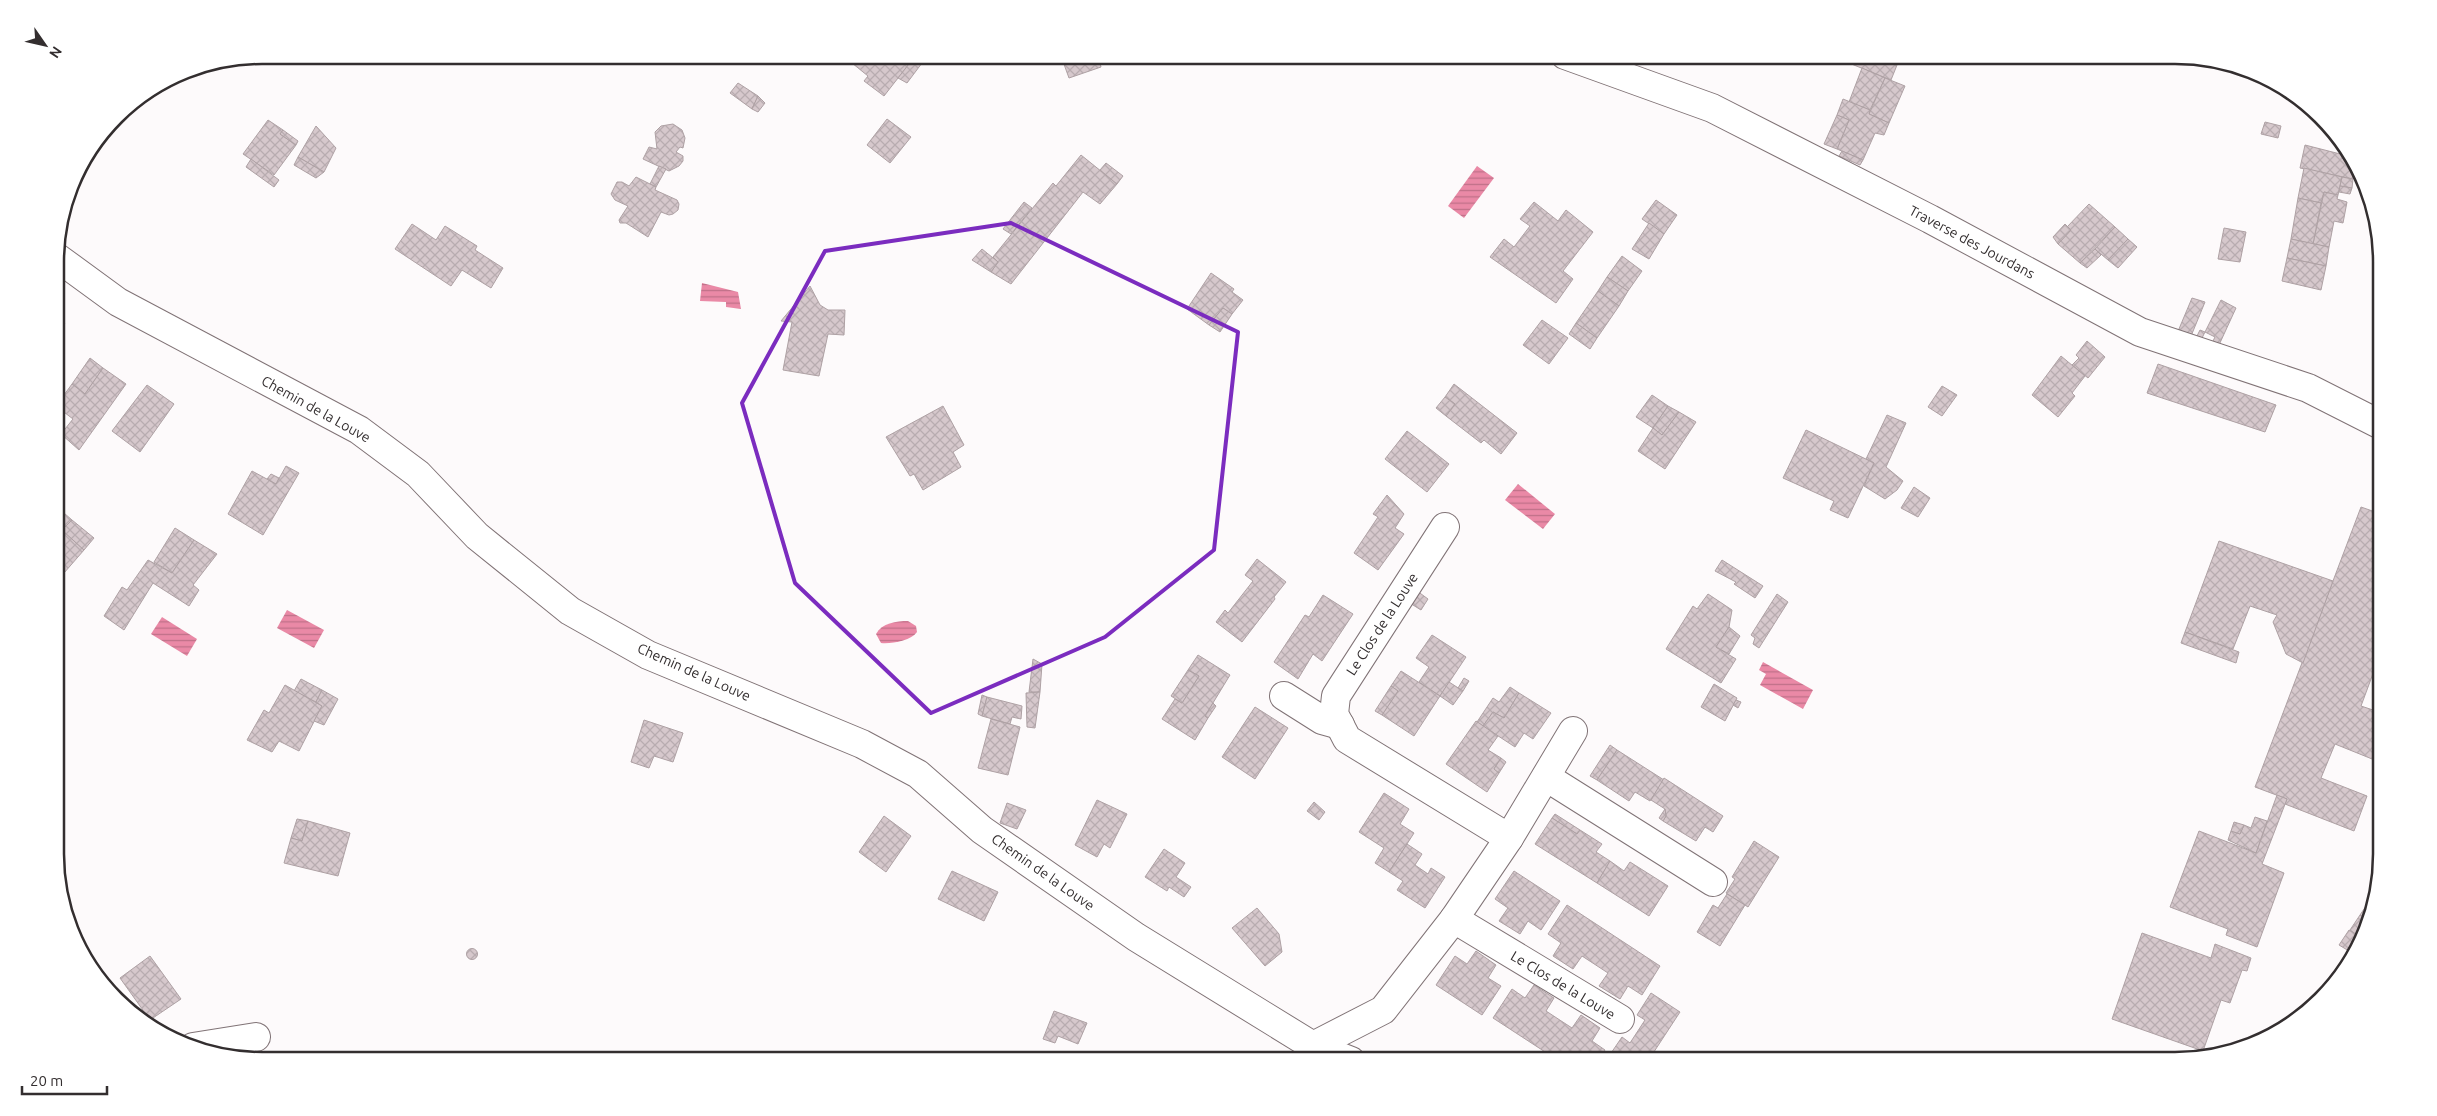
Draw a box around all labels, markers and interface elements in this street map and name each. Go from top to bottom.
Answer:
north arrow [20,20,70,70]
text: N [46,43,65,61]
street label: Traverse des Jourdans [1907,202,2037,282]
street label: Chemin de la Louve [259,372,373,446]
street label: Le Clos de la Louve [1343,570,1421,678]
street label: Chemin de la Louve [635,640,753,704]
street label: Chemin de la Louve [988,830,1098,914]
street label: Le Clos de la Louve [1508,948,1618,1022]
scale bar [22,1064,108,1096]
text: 20 m [30,1072,63,1089]

